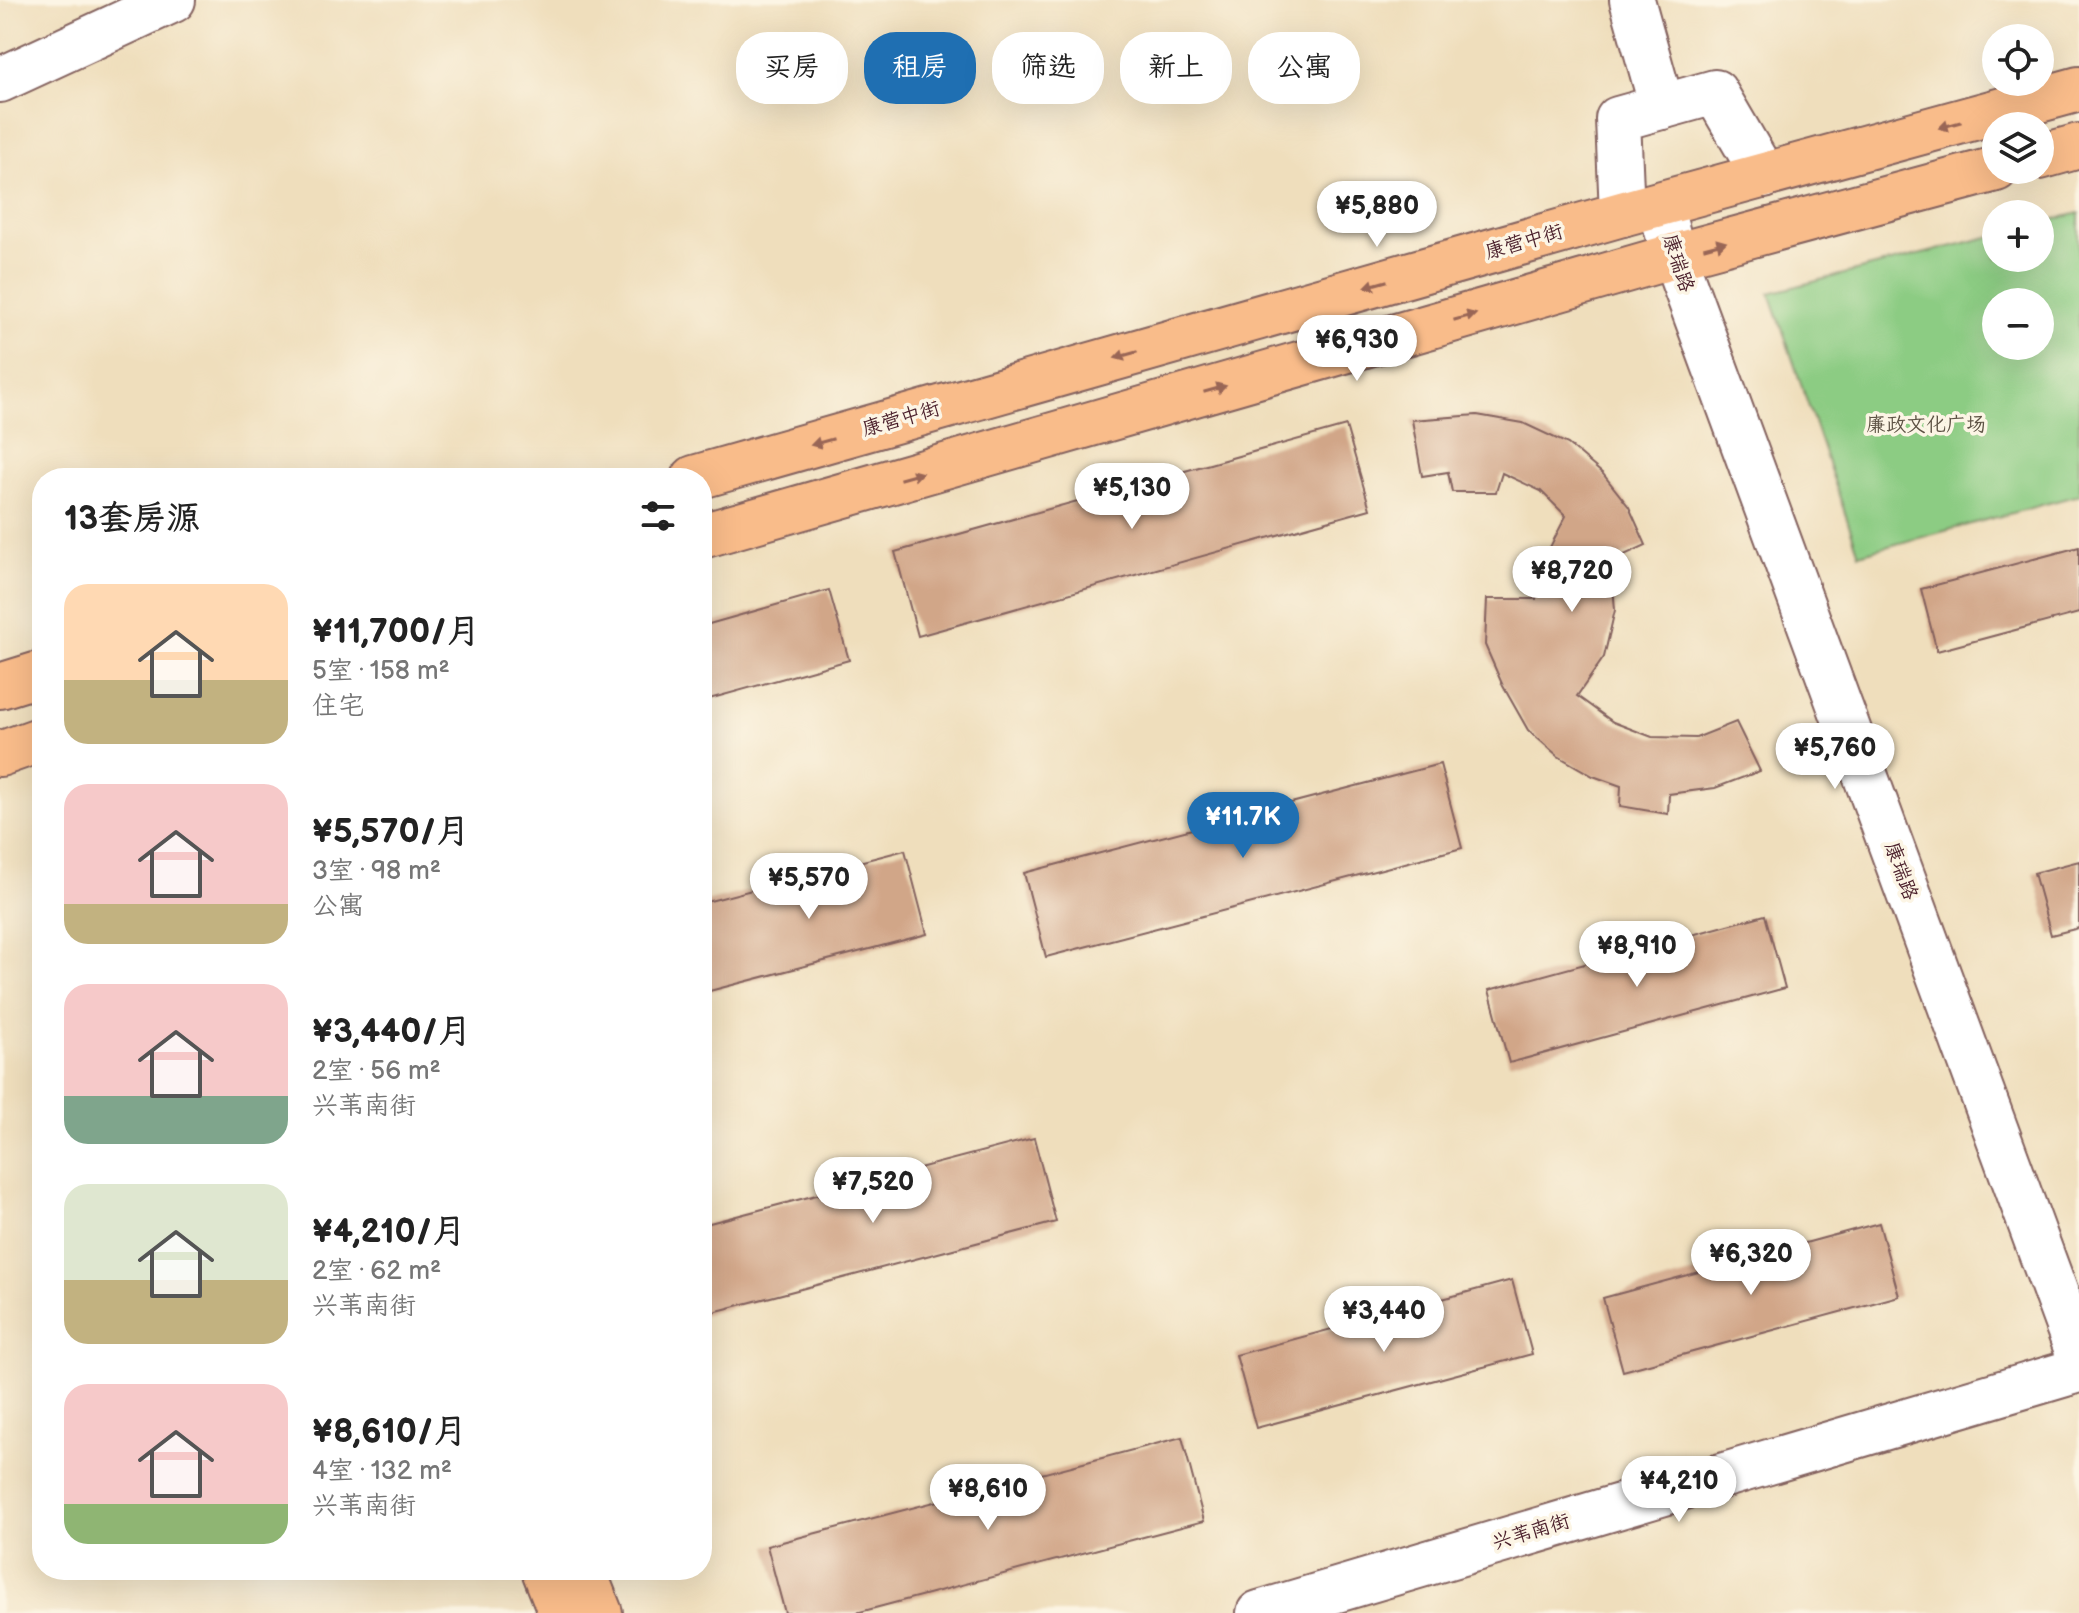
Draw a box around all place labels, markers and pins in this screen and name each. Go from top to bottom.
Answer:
pin: ¥5,880 [1312,181,1442,249]
pin: ¥6,930 [1292,315,1422,383]
pin: ¥5,130 [1067,463,1197,531]
pin: ¥8,720 [1507,546,1637,614]
pin: ¥5,760 [1770,723,1900,791]
pin: ¥11.7K [1178,792,1308,860]
pin: ¥5,570 [744,853,874,921]
pin: ¥8,910 [1572,921,1702,989]
pin: ¥7,520 [808,1157,938,1225]
pin: ¥6,320 [1686,1229,1816,1297]
pin: ¥3,440 [1319,1286,1449,1354]
pin: ¥4,210 [1614,1456,1744,1524]
pin: ¥8,610 [923,1464,1053,1532]

